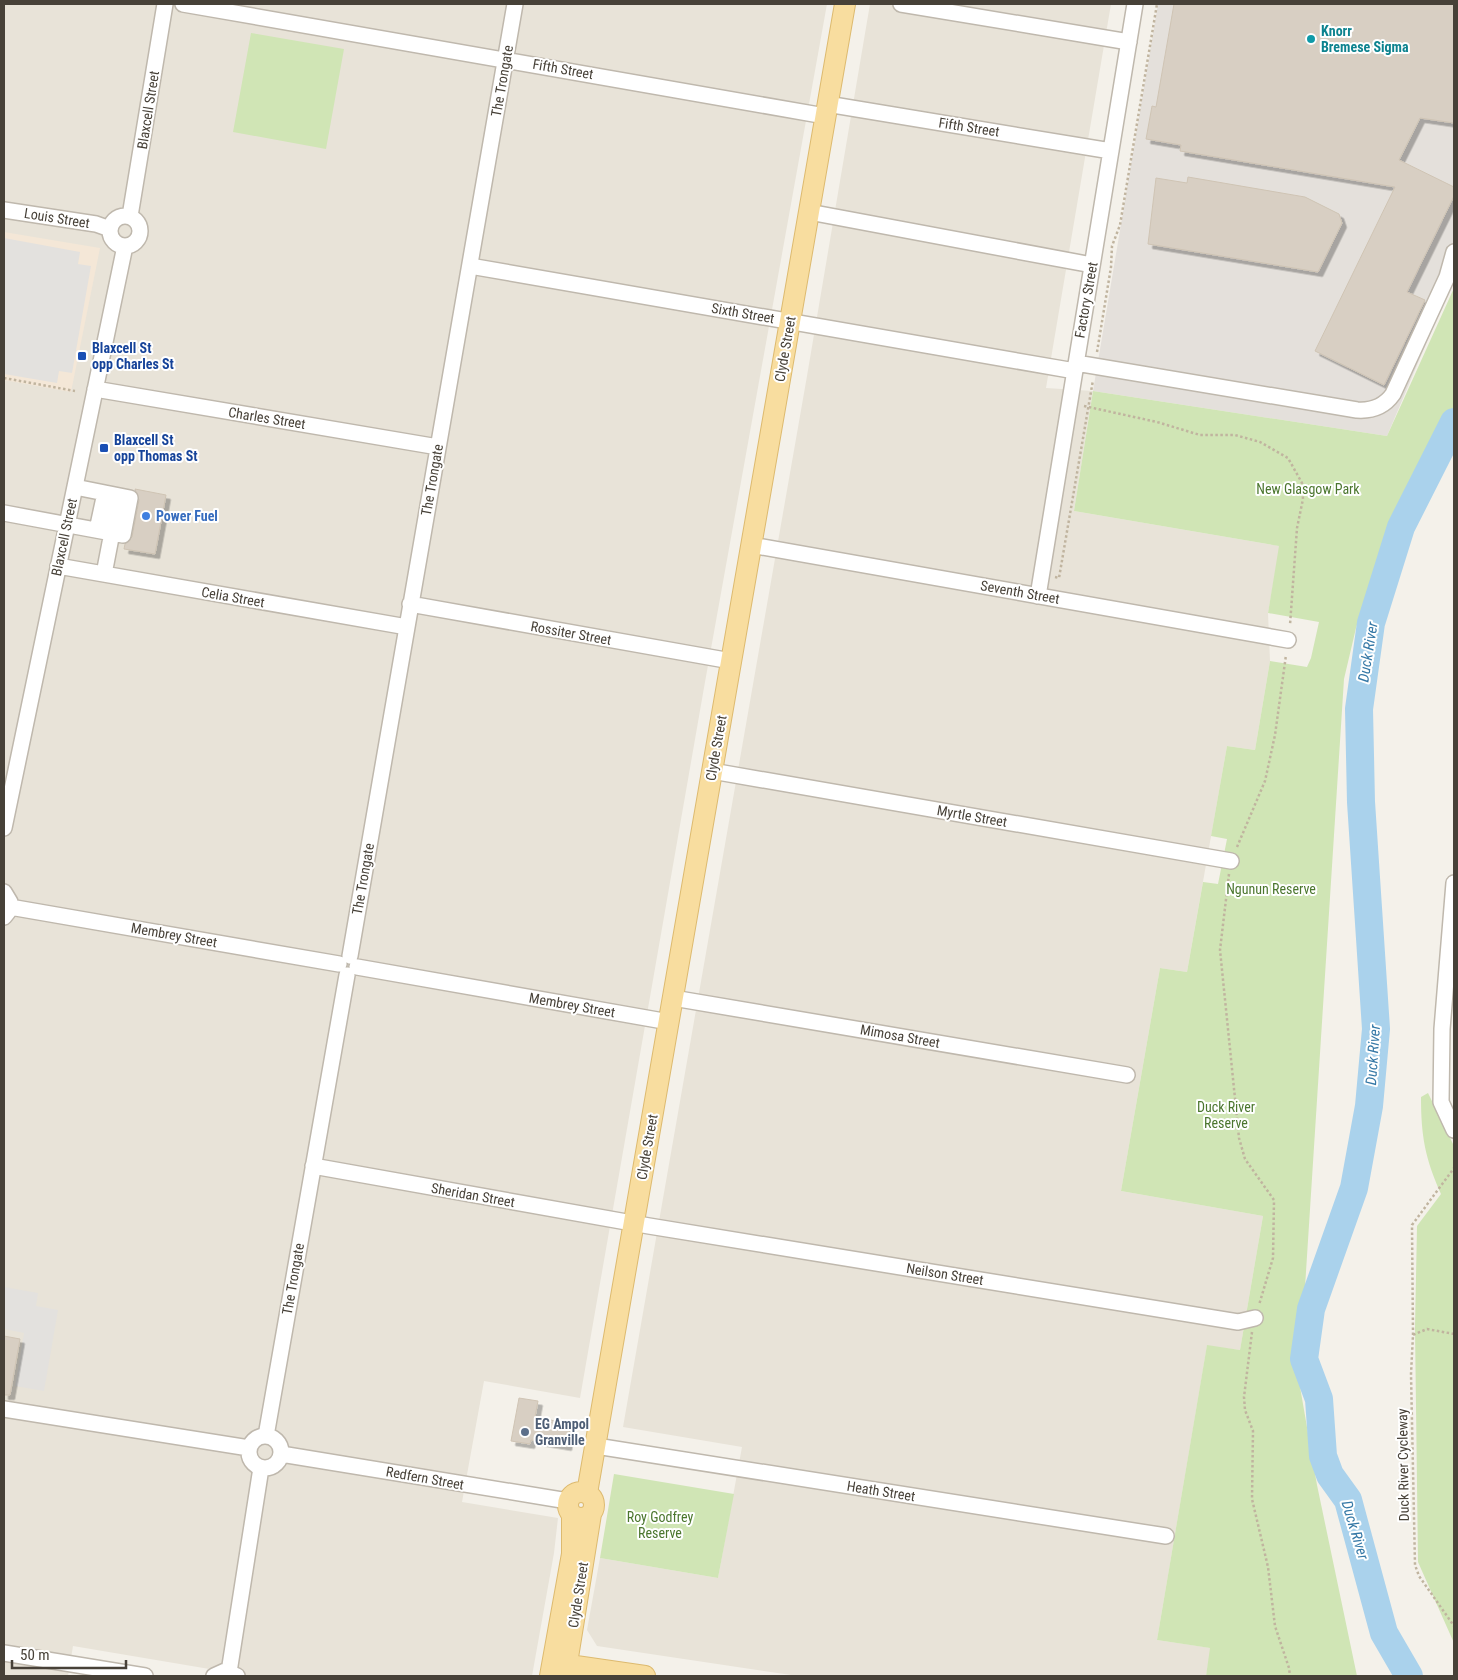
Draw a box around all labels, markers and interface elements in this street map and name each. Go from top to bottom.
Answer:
place label: Knorr Bremese Sigma [1321,23,1409,55]
marker: Knorr Bremese Sigma [1305,33,1317,45]
street label: The Trongate [488,43,516,118]
street label: Fifth Street [531,56,595,82]
street label: Blaxcell Street [134,70,162,150]
street label: Fifth Street [937,114,1001,140]
street label: Louis Street [23,205,91,231]
street label: Factory Street [1071,261,1101,339]
street label: Sixth Street [710,300,776,326]
street label: Clyde Street [771,315,799,383]
place label: Blaxcell St opp Charles St [92,340,174,372]
marker: Blaxcell St opp Charles St [76,350,88,362]
street label: Charles Street [227,404,307,432]
place label: Blaxcell St opp Thomas St [114,432,198,464]
marker: Blaxcell St opp Thomas St [98,442,110,454]
street label: The Trongate [418,442,446,517]
park label: New Glasgow Park [1256,481,1360,497]
street label: Blaxcell Street [48,497,80,577]
place label: Power Fuel [156,508,218,524]
marker: Power Fuel [140,510,152,522]
street label: Seventh Street [979,577,1061,607]
street label: Celia Street [200,584,266,610]
street label: Rossiter Street [530,618,612,648]
water label: Duck River [1354,620,1382,683]
street label: Clyde Street [702,714,730,782]
street label: Myrtle Street [936,802,1008,830]
street label: The Trongate [349,841,377,916]
park label: Ngunun Reserve [1226,881,1316,897]
street label: Membrey Street [130,920,218,950]
street label: Membrey Street [528,990,616,1020]
street label: Mimosa Street [859,1021,941,1051]
water label: Duck River [1362,1024,1384,1086]
park label: Duck River Reserve [1197,1099,1255,1131]
street label: Clyde Street [633,1113,661,1181]
street label: Sheridan Street [430,1180,516,1210]
street label: The Trongate [279,1241,307,1316]
street label: Neilson Street [905,1260,985,1288]
street label: Duck River Cycleway [1394,1408,1412,1522]
place label: EG Ampol Granville [535,1416,589,1448]
marker: EG Ampol Granville [519,1426,531,1438]
street label: Redfern Street [385,1463,465,1493]
street label: Heath Street [846,1478,916,1504]
water label: Duck River [1338,1498,1373,1562]
park label: Roy Godfrey Reserve [627,1509,693,1541]
street label: Clyde Street [565,1561,591,1629]
scale bar [12,1638,126,1670]
text: 50 m [20,1646,50,1664]

